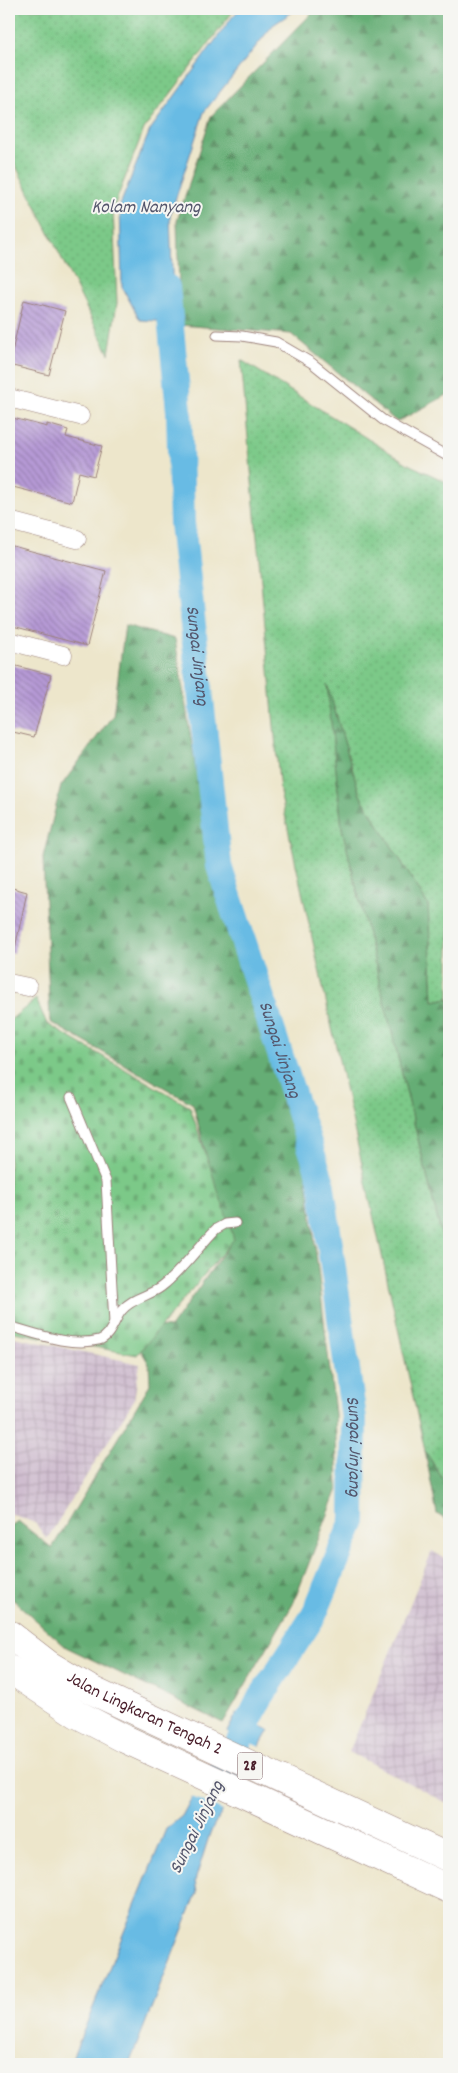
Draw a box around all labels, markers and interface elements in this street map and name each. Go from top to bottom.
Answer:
water label: Kolam Nanyang [92,195,201,222]
water label: Sungai Jinjang [177,604,215,708]
water label: Sungai Jinjang [250,998,307,1103]
water label: Sungai Jinjang [337,1394,368,1497]
street label: Jalan Lingkaran Tengah 2 [62,1666,227,1762]
road number: 28 [238,1752,262,1780]
water label: Sungai Jinjang [164,1776,232,1879]

